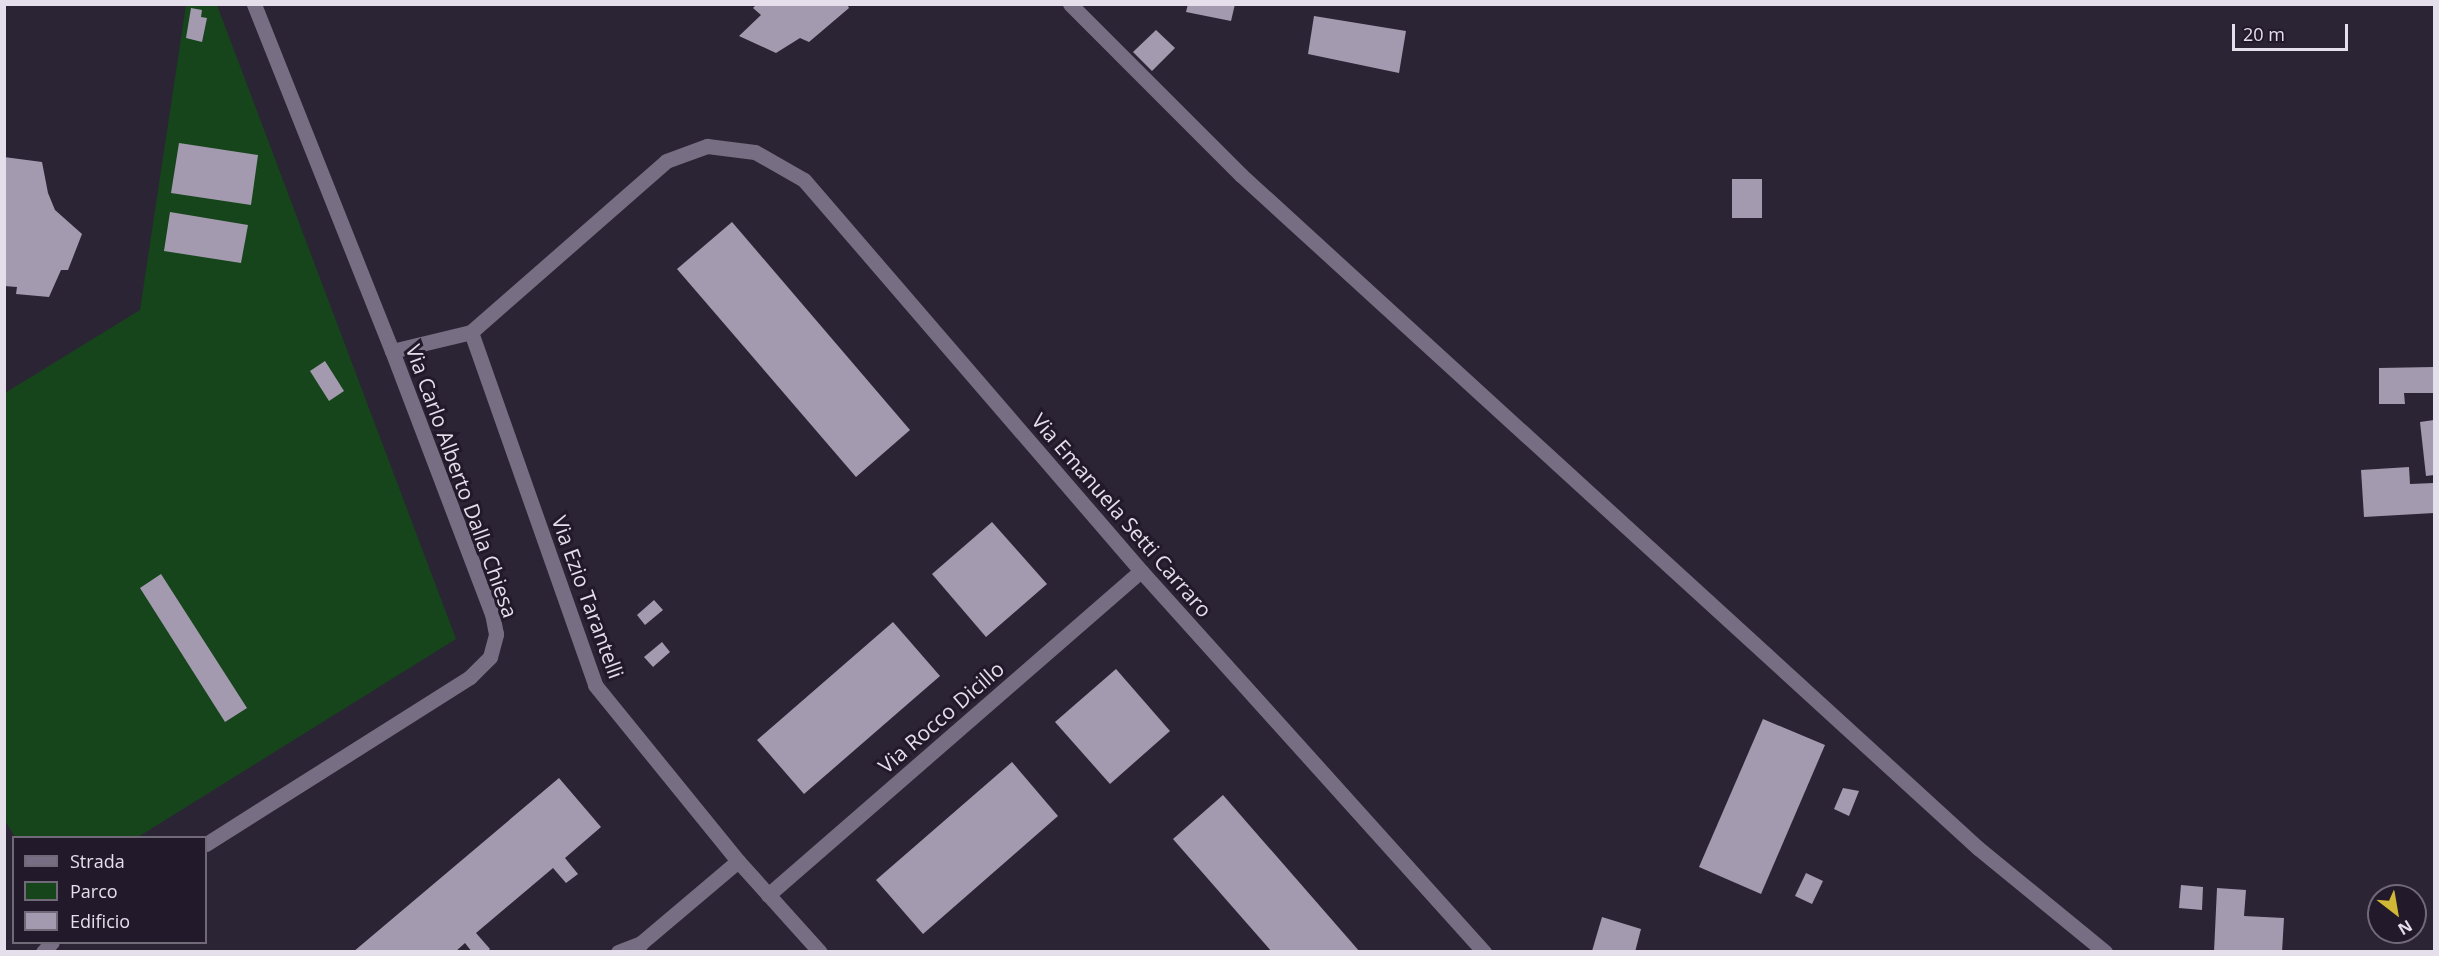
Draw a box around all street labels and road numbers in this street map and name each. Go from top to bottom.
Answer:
street label: Via Carlo Alberto Dalla Chiesa [401,341,523,621]
street label: Via Emanuela Setti Carraro [1027,408,1217,622]
street label: Via Ezio Tarantelli [547,512,629,682]
street label: Via Rocco Dicillo [873,656,1009,778]

